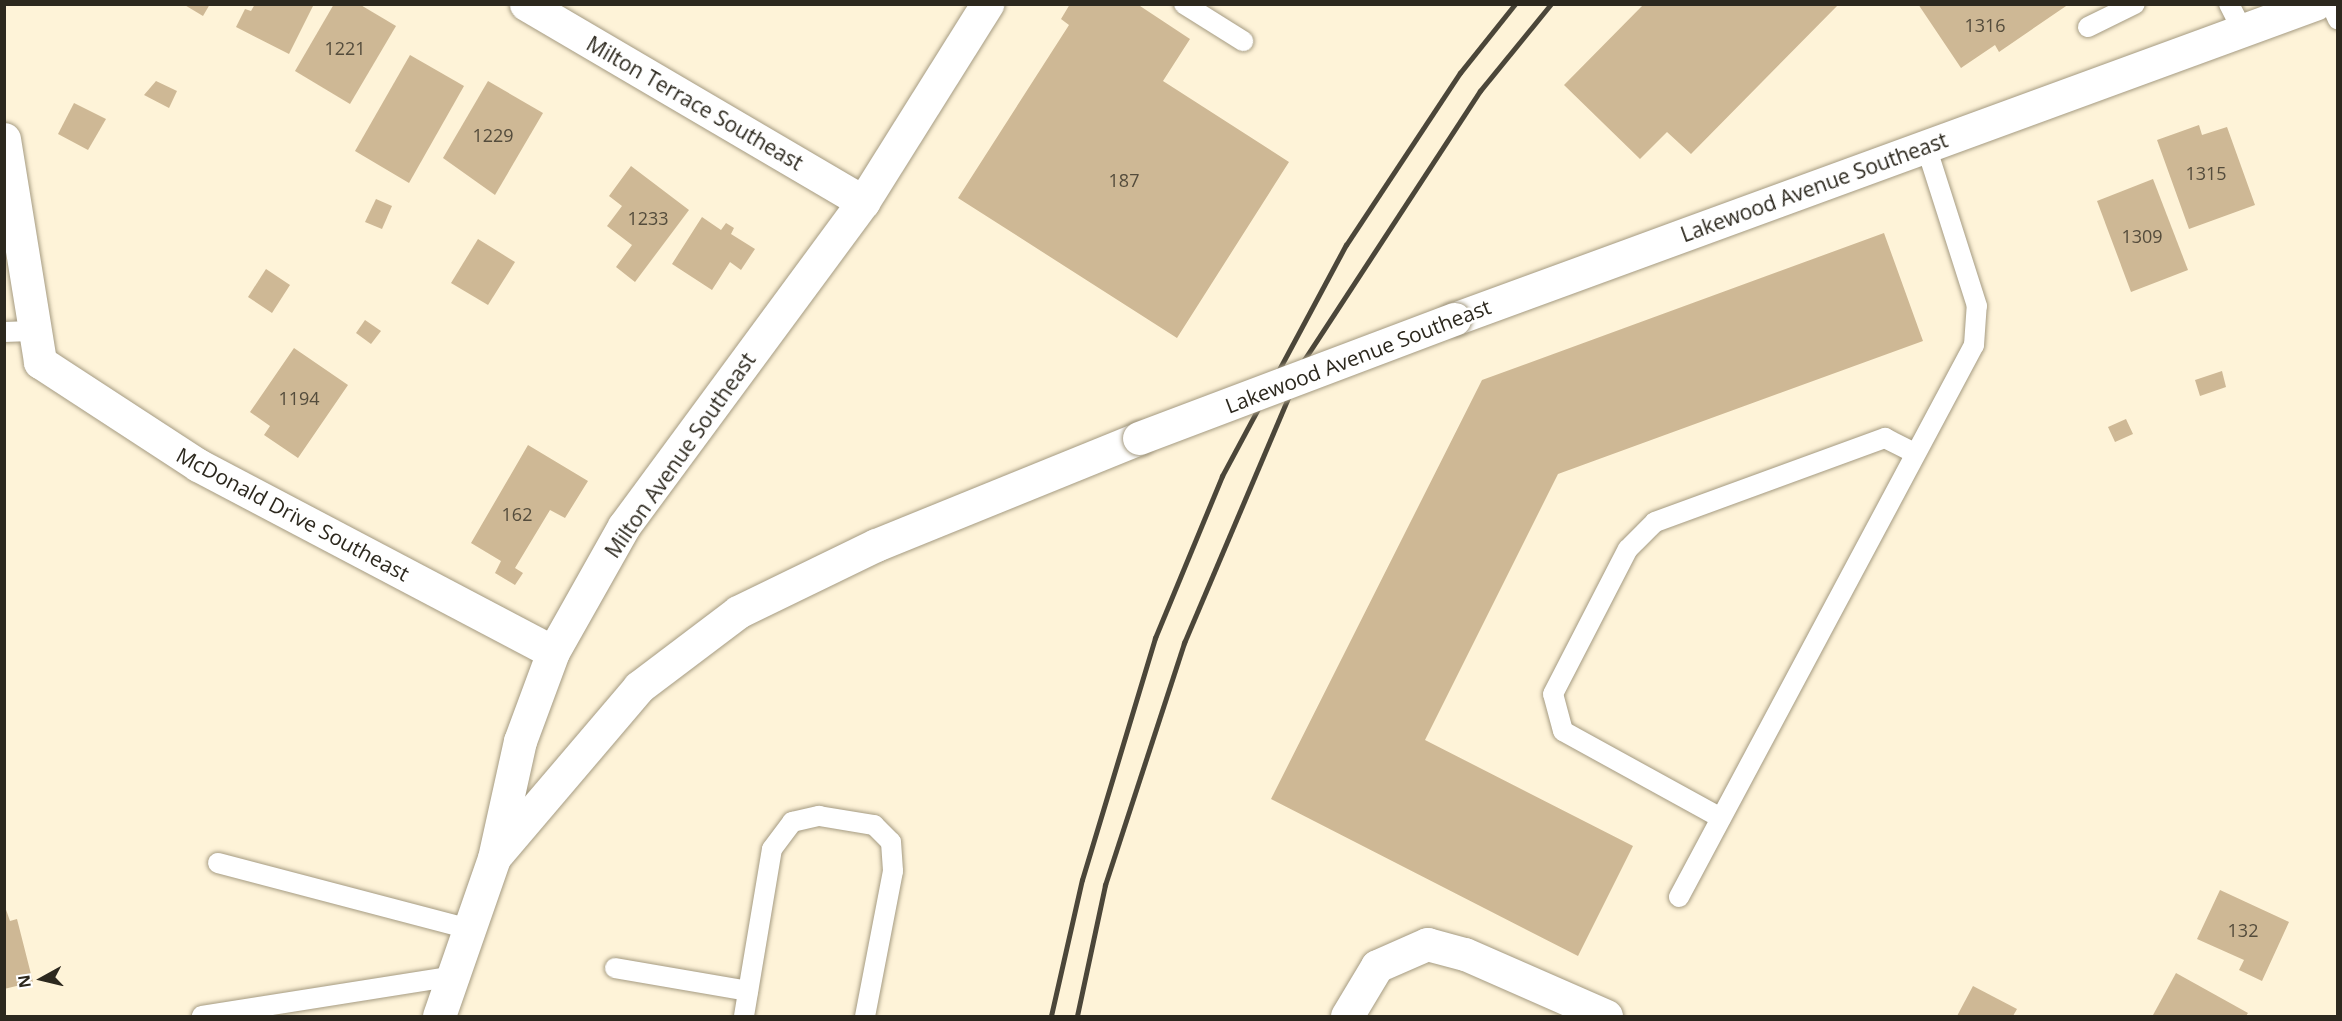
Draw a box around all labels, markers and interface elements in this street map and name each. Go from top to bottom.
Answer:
house number: 1316 [1964,14,2006,36]
street label: Milton Terrace Southeast [582,31,808,175]
house number: 1221 [324,37,366,59]
house number: 1229 [472,124,514,146]
street label: Lakewood Avenue Southeast [1677,127,1951,247]
house number: 1315 [2185,162,2227,184]
house number: 187 [1109,169,1139,191]
house number: 1233 [627,207,669,229]
house number: 1309 [2121,225,2163,247]
street label: Lakewood Avenue Southeast [1222,294,1494,418]
street label: Milton Avenue Southeast [599,347,761,563]
house number: 1194 [278,387,320,409]
street label: McDonald Drive Southeast [172,442,414,586]
house number: 162 [502,503,532,525]
house number: 132 [2228,919,2258,941]
north arrow [12,949,72,1009]
text: N [12,974,36,989]

